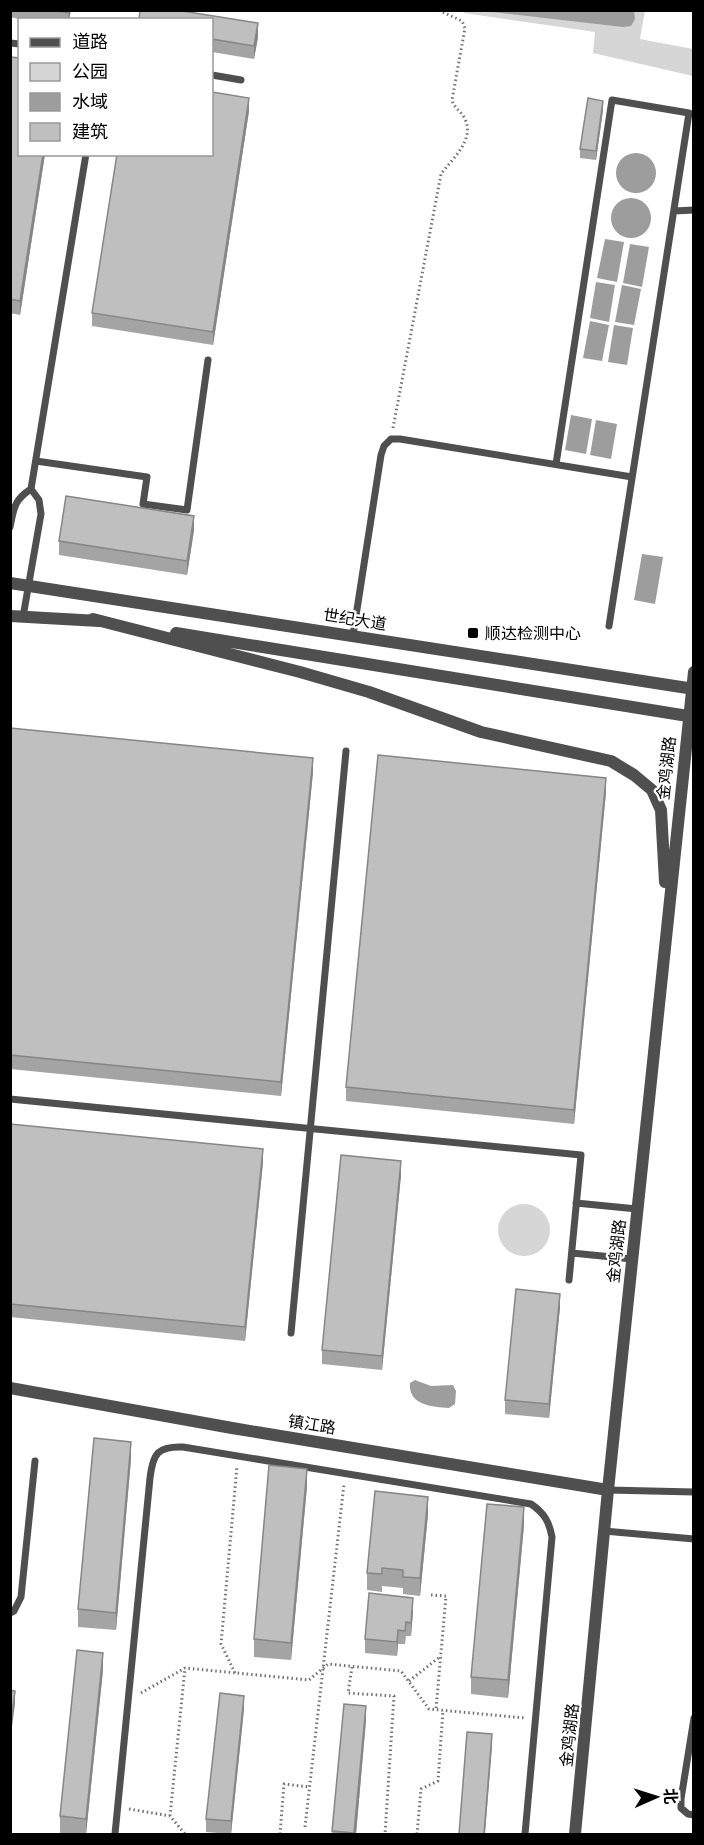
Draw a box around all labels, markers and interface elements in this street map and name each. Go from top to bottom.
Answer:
legend [18,18,213,156]
text: 道路 [72,30,108,54]
text: 公园 [72,60,108,84]
text: 水域 [72,90,108,114]
text: 建筑 [72,120,108,144]
street label: 世纪大道 [322,604,388,636]
place label: 顺达检测中心 [485,623,581,645]
marker: 顺达检测中心 [466,626,480,640]
street label: 金鸡湖路 [653,735,681,801]
street label: 金鸡湖路 [603,1218,631,1284]
street label: 镇江路 [286,1410,337,1440]
street label: 金鸡湖路 [556,1702,584,1768]
north arrow [626,1767,686,1827]
text: 北 [659,1788,681,1805]

